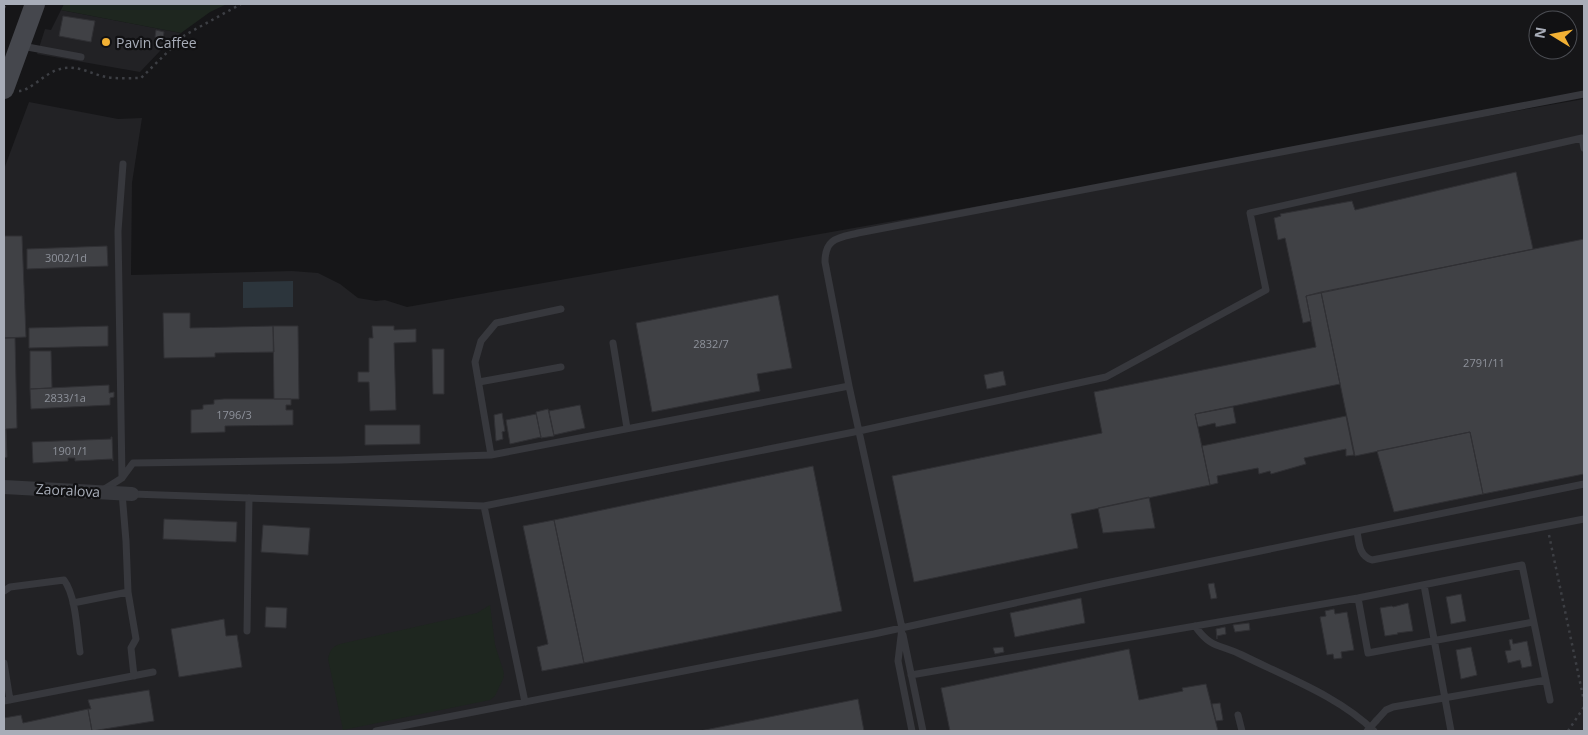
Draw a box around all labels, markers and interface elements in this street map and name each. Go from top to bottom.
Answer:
north arrow [1528,10,1578,60]
text: N [1529,25,1550,40]
place label: Pavin Caffee [116,33,197,52]
marker: Pavin Caffee [100,36,112,48]
house number: 3002/1d [45,250,87,265]
house number: 2832/7 [693,336,729,351]
house number: 2791/11 [1463,355,1505,370]
house number: 2833/1a [44,390,86,405]
house number: 1796/3 [216,407,252,422]
house number: 1901/1 [52,443,88,458]
street label: Zaoralova [35,479,101,501]

